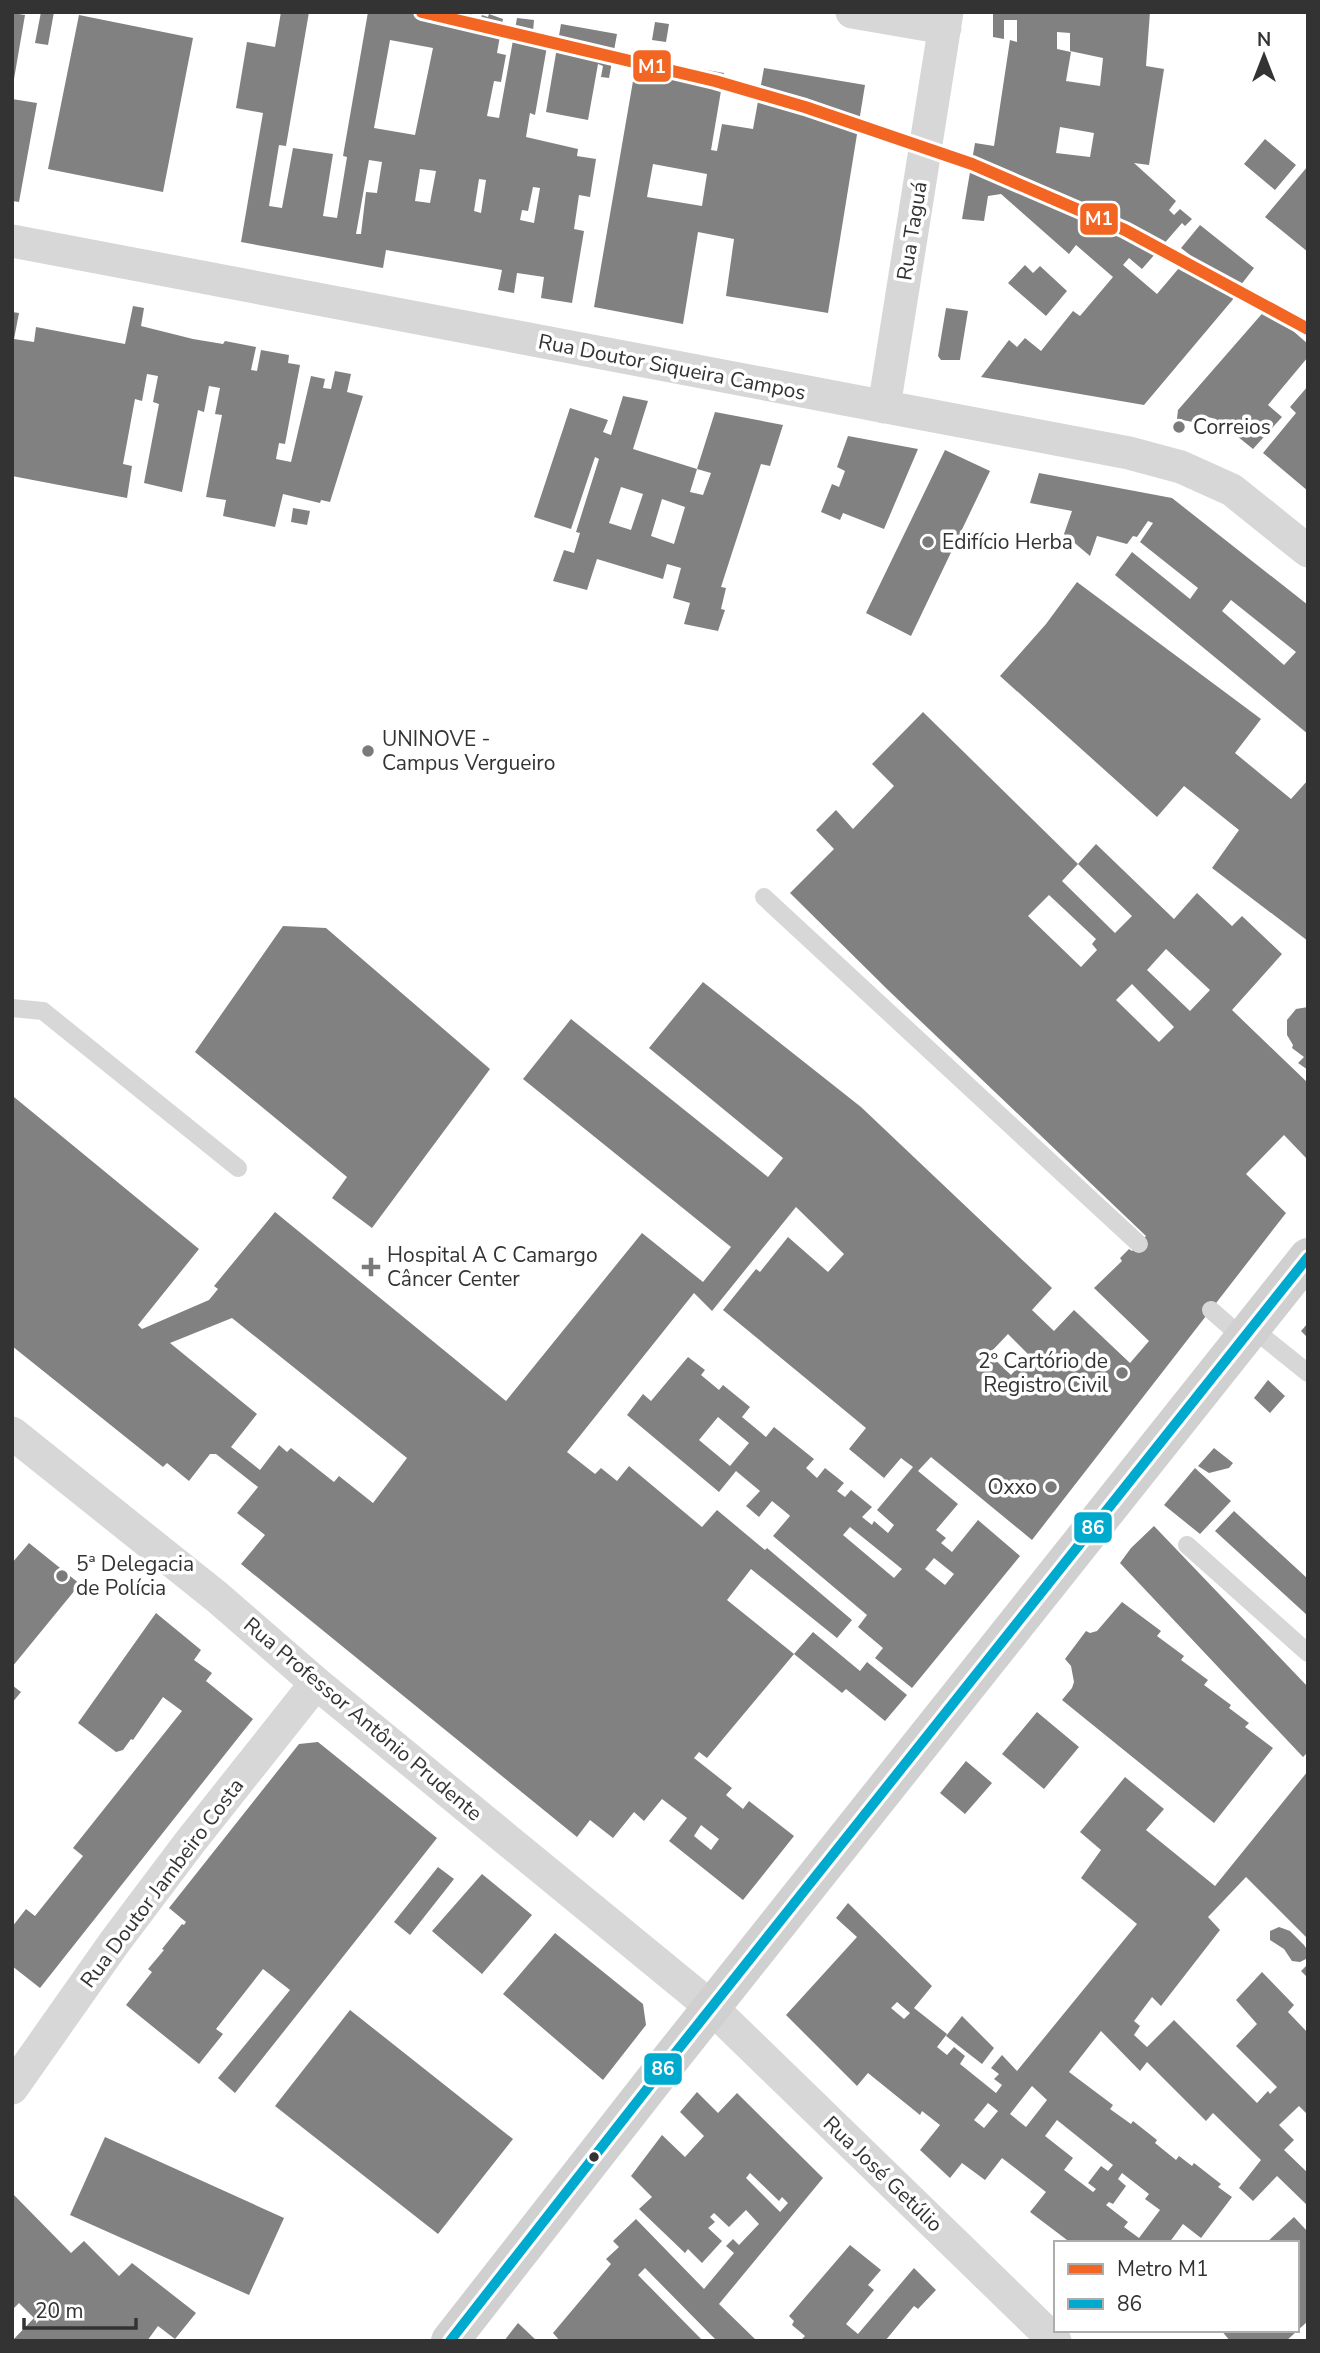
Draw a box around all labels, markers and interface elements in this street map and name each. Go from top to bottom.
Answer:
north arrow [1229,21,1299,91]
text: N [1257,27,1271,53]
line badge: M1 [632,49,672,83]
text: M1 [638,54,666,80]
street label: Rua Taguá [890,180,934,282]
line badge: M1 [1079,202,1119,236]
text: M1 [1085,206,1113,232]
street label: Rua Doutor Siqueira Campos [536,327,808,407]
place label: Correios [1193,413,1271,441]
marker: Correios [1171,419,1187,435]
place label: Edifício Herba [942,528,1073,556]
marker: Edifício Herba [920,534,936,550]
place label: UNINOVE - Campus Vergueiro [382,725,555,777]
marker: UNINOVE - Campus Vergueiro [360,743,376,759]
place label: Hospital A C Camargo Câncer Center [387,1241,598,1293]
marker: Hospital A C Camargo Câncer Center [361,1257,381,1277]
place label: 2º Cartório de Registro Civil [978,1347,1109,1399]
marker: 2º Cartório de Registro Civil [1114,1365,1130,1381]
place label: Oxxo [987,1473,1037,1501]
marker: Oxxo [1043,1479,1059,1495]
line badge: 86 [1073,1511,1113,1544]
text: 86 [1082,1515,1104,1541]
place label: 5ª Delegacia de Polícia [76,1550,194,1602]
marker: 5ª Delegacia de Polícia [54,1568,70,1584]
street label: Rua Professor Antônio Prudente [238,1611,488,1827]
street label: Rua Doutor Jambeiro Costa [74,1773,250,1993]
line badge: 86 [643,2052,683,2086]
text: 86 [652,2056,674,2082]
street label: Rua José Getúlio [817,2110,949,2238]
unlabelled marker [587,2150,601,2164]
legend [1054,2241,1299,2332]
text: Metro M1 [1117,2255,1208,2283]
scale bar [24,2286,136,2330]
text: 86 [1117,2290,1142,2318]
text: 20 m [35,2297,84,2325]

